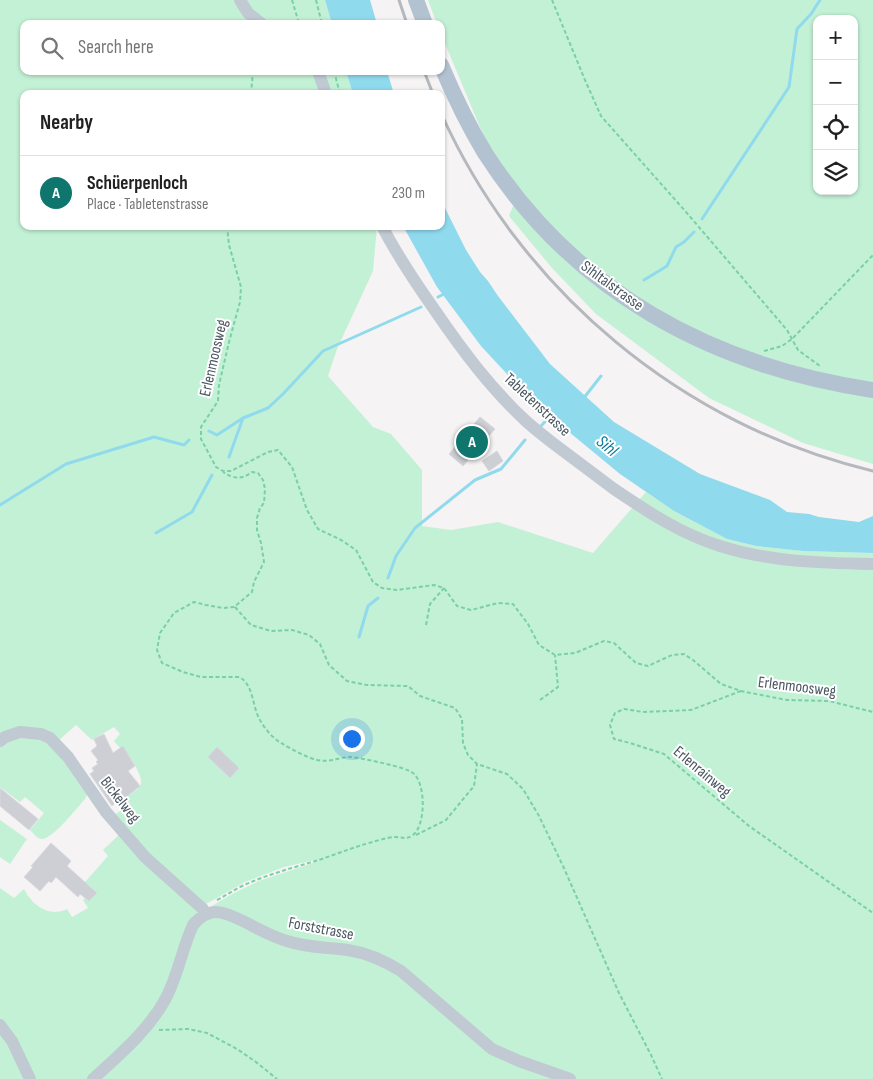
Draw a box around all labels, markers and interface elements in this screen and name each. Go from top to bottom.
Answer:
map controls [813,15,858,195]
button: + [813,15,858,60]
search box [20,20,445,75]
icon: search [38,34,66,62]
text: Search here [78,36,154,59]
button: − [813,60,858,105]
button: locate [813,105,858,150]
text: Nearby [40,110,93,135]
button: layers [813,150,858,195]
text: Schüerpenloch [87,172,188,195]
text: A [52,184,60,203]
text: 230 m [392,184,425,203]
text: Place · Tabletenstrasse [87,195,208,214]
street label: Sihltalstrasse [577,257,647,315]
street label: Erlenmoosweg [196,318,232,398]
street label: Tabletenstrasse [500,369,574,441]
pin: A [456,423,488,461]
water label: Sihl [592,431,623,461]
street label: Erlenmoosweg [757,673,837,701]
your location [339,726,365,752]
street label: Erlenrainweg [669,742,735,802]
street label: Bickelweg [96,773,144,827]
street label: Forststrasse [287,913,355,945]

